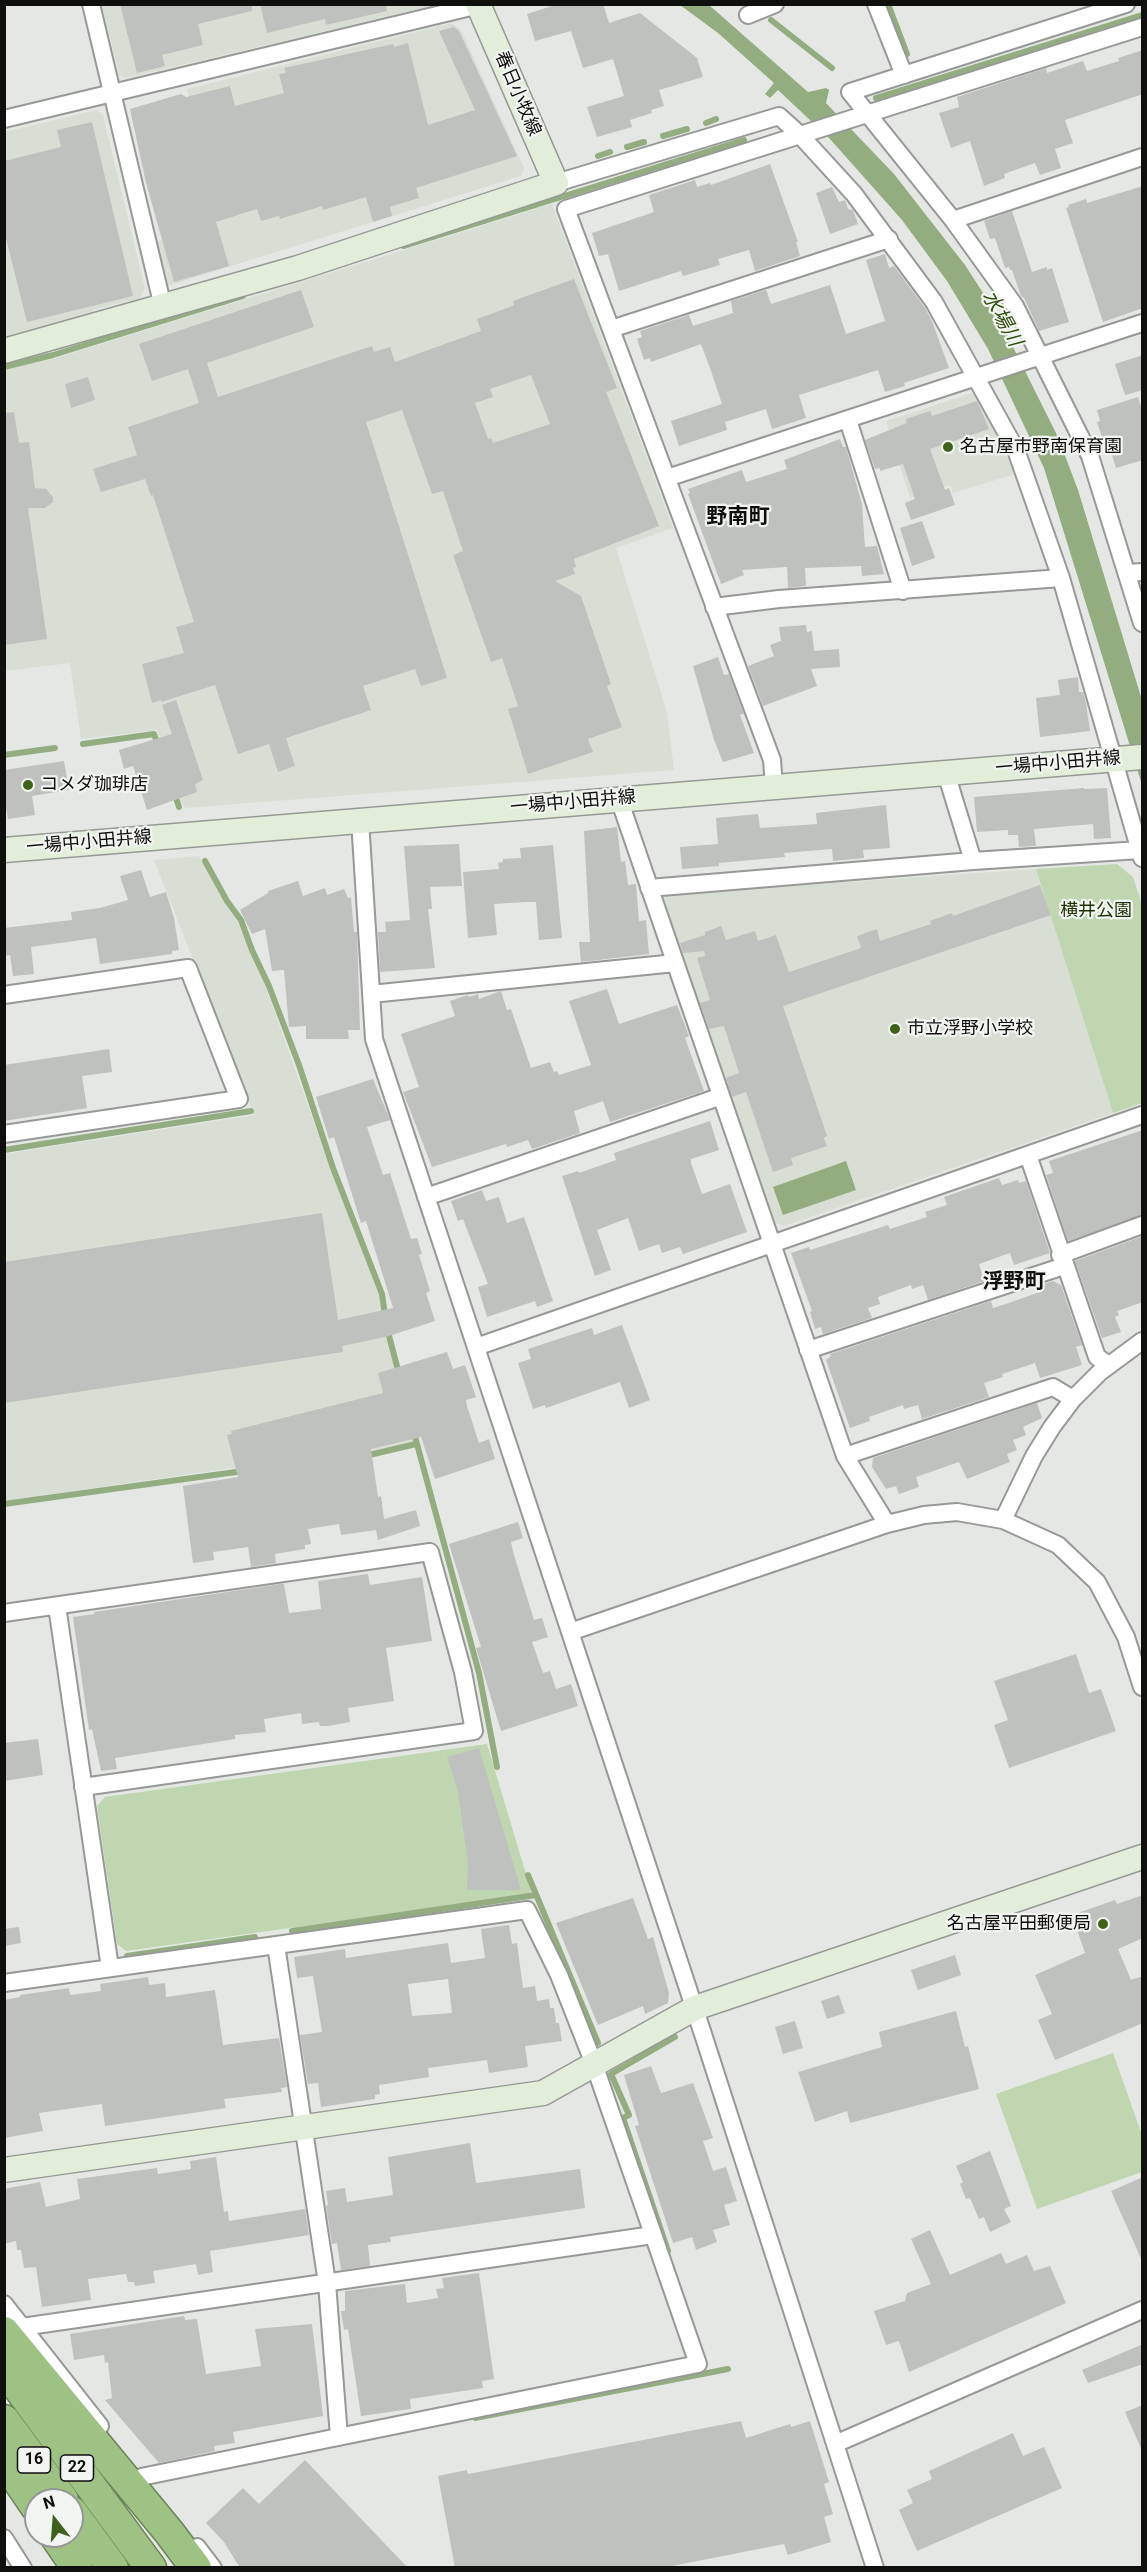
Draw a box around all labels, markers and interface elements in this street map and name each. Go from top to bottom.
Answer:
street label: 春日小牧線 [489,48,545,140]
water label: 水場川 [976,287,1026,351]
place label: 名古屋市野南保育園 [960,436,1122,458]
marker: 名古屋市野南保育園 [941,440,955,454]
district label: 野南町 [707,505,769,531]
street label: 一場中小田井線 [994,748,1122,780]
place label: コメダ珈琲店 [40,774,148,796]
marker: コメダ珈琲店 [21,778,35,792]
street label: 一場中小田井線 [509,787,637,819]
street label: 一場中小田井線 [25,827,153,859]
park label: 横井公園 [1060,900,1132,922]
place label: 市立浮野小学校 [907,1018,1033,1040]
marker: 市立浮野小学校 [888,1022,902,1036]
district label: 浮野町 [983,1270,1045,1296]
place label: 名古屋平田郵便局 [947,1913,1091,1935]
marker: 名古屋平田郵便局 [1096,1917,1110,1931]
road number: 16 [18,2447,51,2473]
road number: 22 [60,2455,94,2481]
north arrow [24,2488,84,2548]
text: N [41,2491,57,2513]

